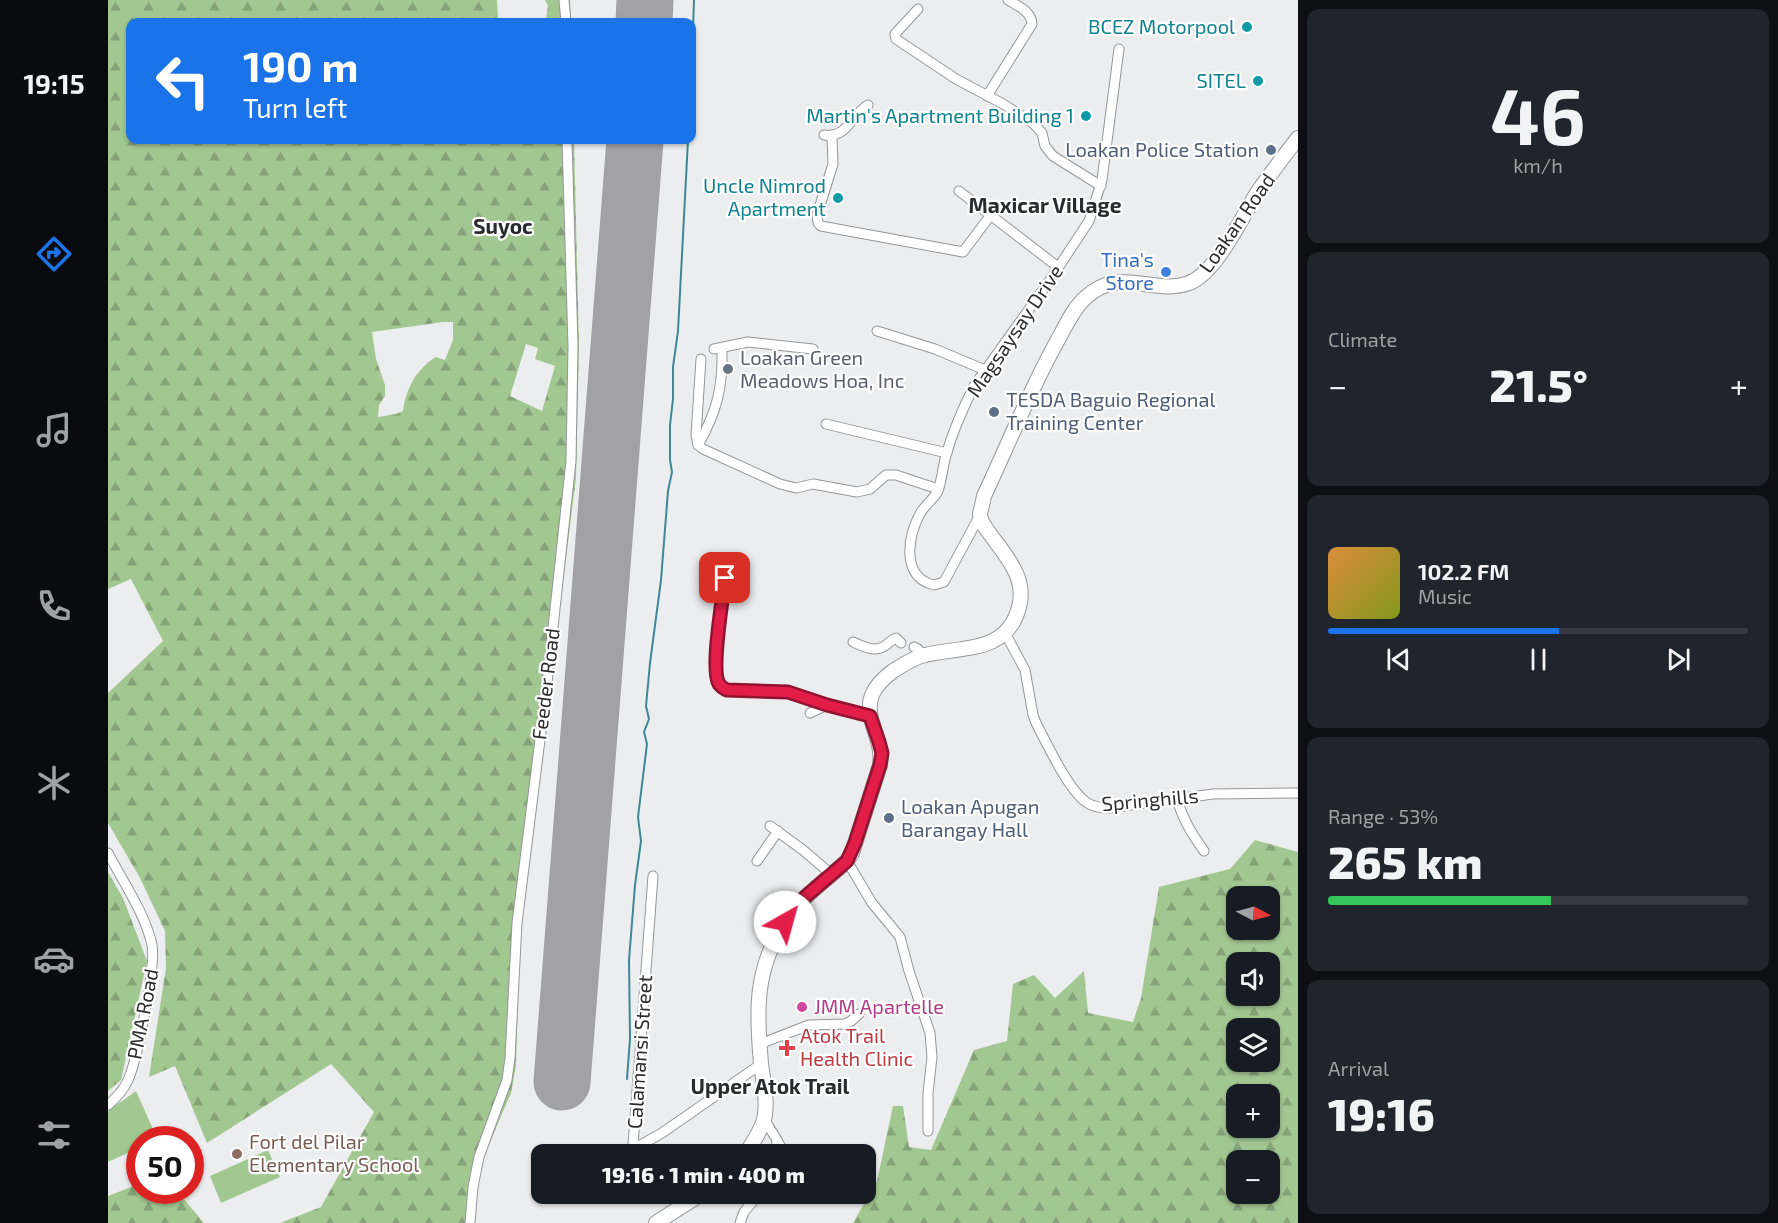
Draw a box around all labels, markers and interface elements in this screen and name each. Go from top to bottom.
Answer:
place label: BCEZ Motorpool [1088,14,1235,38]
marker: BCEZ Motorpool [1240,20,1254,34]
text: 190 m [243,40,359,90]
icon: left [144,42,222,120]
text: 19:15 [23,67,85,99]
text: 46 [1490,67,1586,161]
place label: SITEL [1196,68,1246,92]
marker: SITEL [1251,74,1265,88]
text: Turn left [243,91,347,123]
place label: Martin's Apartment Building 1 [806,103,1074,127]
marker: Martin's Apartment Building 1 [1079,109,1093,123]
place label: Loakan Police Station [1065,137,1259,161]
marker: Loakan Police Station [1264,143,1278,157]
text: km/h [1513,153,1563,177]
street label: Loakan Road [1193,168,1279,277]
place label: Uncle Nimrod Apartment [703,173,826,220]
marker: Uncle Nimrod Apartment [831,191,845,205]
district label: Maxicar Village [968,192,1122,217]
district label: Suyoc [473,213,533,239]
icon: directions [33,233,75,275]
place label: Tina's Store [1101,247,1154,294]
street label: Magsaysay Drive [961,260,1067,401]
marker: Tina's Store [1159,265,1173,279]
text: Climate [1328,327,1397,351]
place label: Loakan Green Meadows Hoa, Inc [740,345,905,392]
text: 21.5° [1489,357,1588,411]
marker: Loakan Green Meadows Hoa, Inc [721,362,735,376]
text: − [1328,365,1347,405]
text: + [1730,365,1748,405]
place label: TESDA Baguio Regional Training Center [1006,387,1215,434]
marker: TESDA Baguio Regional Training Center [987,405,1001,419]
icon: music [33,409,75,451]
pin [699,552,750,603]
text: 102.2 FM [1418,558,1509,584]
icon: arrive [708,561,741,594]
text: Music [1418,584,1472,608]
icon: phone [33,585,75,627]
street label: Feeder Road [526,627,564,741]
icon: previous [1382,643,1415,676]
icon: pause [1522,643,1555,676]
icon: next [1662,643,1695,676]
icon: climate [33,762,75,804]
street label: Springhills [1100,783,1199,815]
place label: Loakan Apugan Barangay Hall [901,794,1039,841]
text: Range · 53% [1328,804,1438,828]
marker: Loakan Apugan Barangay Hall [882,811,896,825]
text: 265 km [1328,834,1483,888]
north arrow [1226,886,1280,940]
map controls [1226,886,1280,1204]
position arrow [753,890,817,954]
icon: car [33,938,75,980]
button: sound [1226,952,1280,1006]
street label: PMA Road [121,966,163,1061]
street label: Calamansi Street [622,974,656,1130]
place label: JMM Apartelle [814,994,944,1018]
marker: JMM Apartelle [795,1000,809,1014]
button: layers [1226,1018,1280,1072]
place label: Atok Trail Health Clinic [800,1023,913,1070]
marker: Atok Trail Health Clinic [778,1039,796,1057]
text: Arrival [1328,1056,1389,1080]
district label: Upper Atok Trail [691,1073,850,1098]
button: + [1226,1084,1280,1138]
text: 19:16 [1328,1086,1435,1140]
icon: filters [33,1114,75,1156]
speed limit sign: 50 [126,1126,204,1204]
place label: Fort del Pilar Elementary School [249,1129,419,1176]
marker: Fort del Pilar Elementary School [230,1147,244,1161]
button: − [1226,1150,1280,1204]
text: 19:16 · 1 min · 400 m [602,1161,805,1187]

